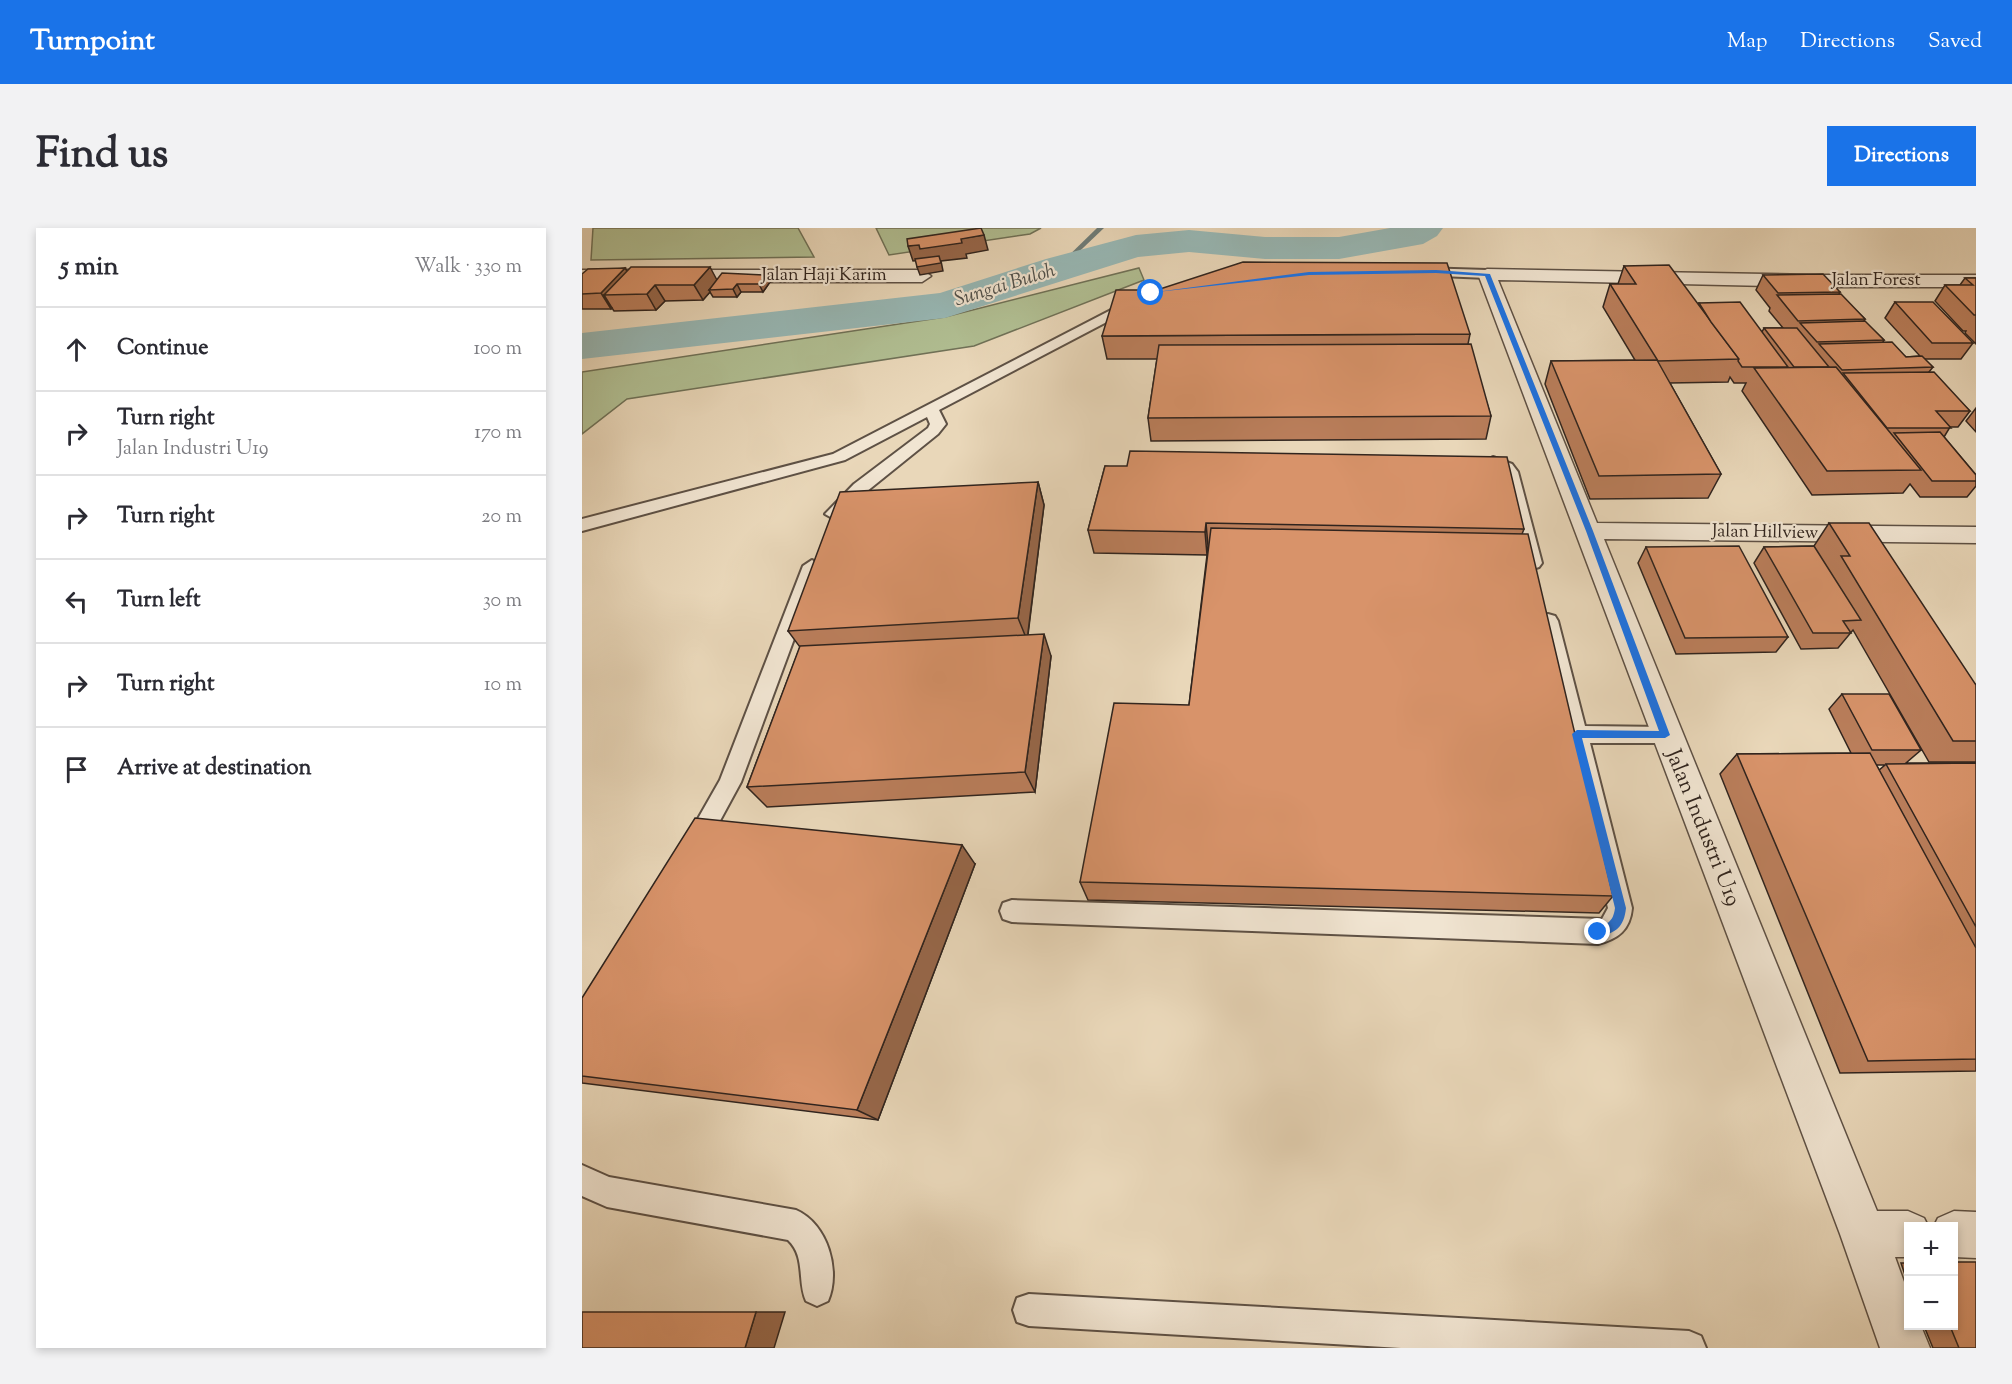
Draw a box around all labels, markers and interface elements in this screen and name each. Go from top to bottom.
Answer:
text: Turnpoint [30,22,155,62]
text: Map [1727,27,1767,57]
text: Directions [1800,27,1895,57]
text: Saved [1928,27,1982,57]
text: Find us [36,126,168,186]
button: Directions [1827,126,1976,186]
text: 5 min [60,249,119,286]
text: Walk · 330 m [414,253,522,282]
water label: Sungai Buloh [951,257,1059,315]
street label: Jalan Haji Karim [760,263,887,289]
street label: Jalan Forest [1830,268,1921,294]
route start [1137,279,1163,305]
icon: ahead [60,333,93,366]
text: Continue [117,333,208,365]
text: 100 m [473,335,522,364]
text: Turn right [117,403,214,435]
icon: right [60,417,93,450]
text: 170 m [474,419,522,448]
text: Jalan Industri U19 [117,435,268,464]
icon: right [60,501,93,534]
text: Turn right [117,501,214,533]
text: 20 m [481,503,522,532]
street label: Jalan Hillview [1711,519,1819,547]
icon: left [60,585,93,618]
text: Turn left [117,585,200,617]
text: 30 m [483,587,522,616]
icon: right [60,669,93,702]
text: Turn right [117,669,214,701]
text: 10 m [484,671,522,700]
street label: Jalan Industri U19 [1656,744,1748,911]
icon: arrive [60,753,93,786]
text: Arrive at destination [117,753,312,785]
route end [1584,918,1610,944]
map controls [1904,1222,1958,1330]
button: + [1904,1222,1958,1276]
button: − [1904,1276,1958,1330]

